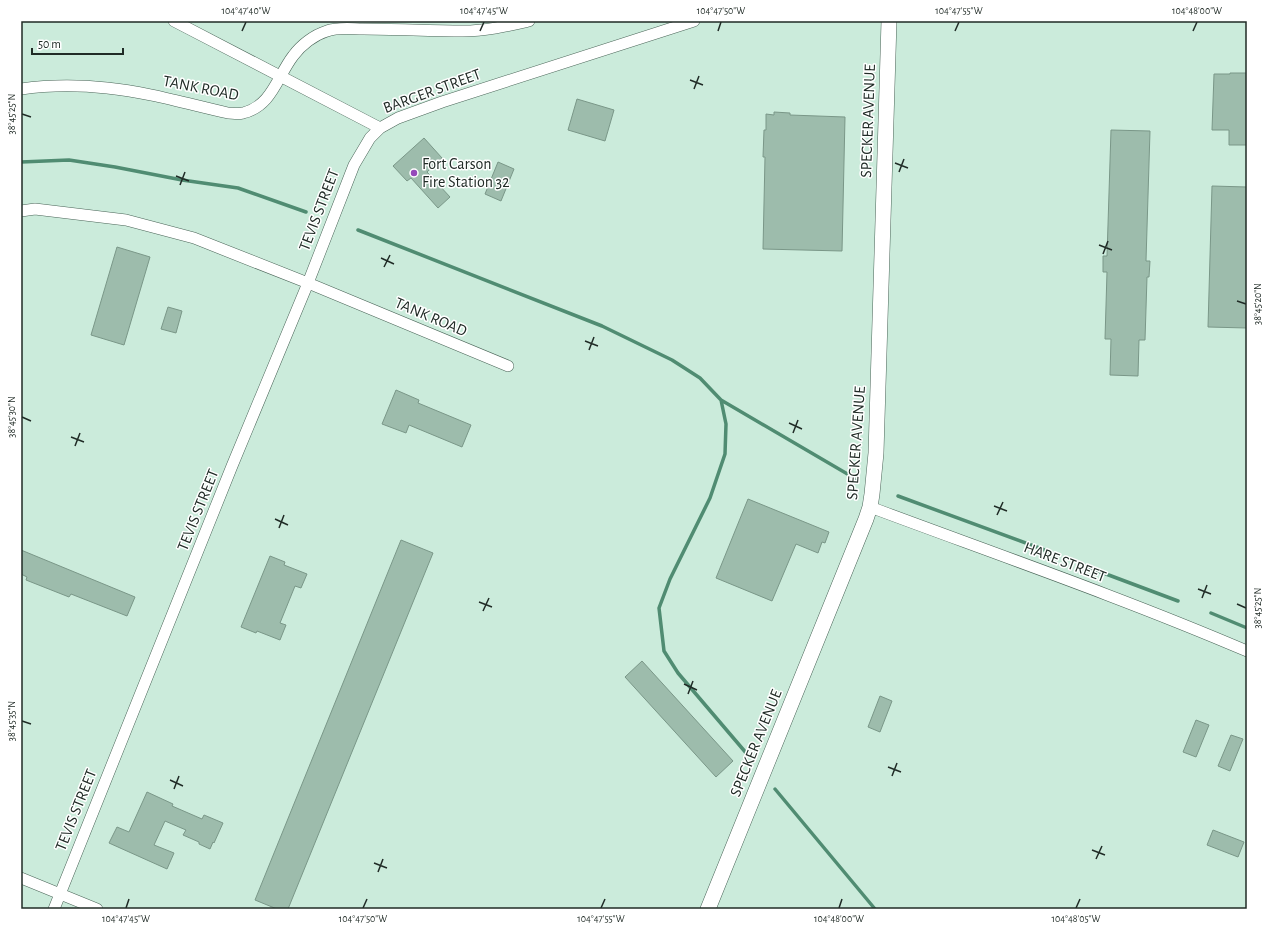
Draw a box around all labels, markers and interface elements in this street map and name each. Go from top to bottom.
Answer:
text: 104°47'40"W [221,6,271,16]
text: 104°47'45"W [460,6,508,16]
text: 104°47'50"W [697,6,745,16]
text: 104°47'55"W [935,6,983,16]
text: 104°48'00"W [1172,6,1222,16]
scale bar [32,30,123,56]
text: 50 m [38,38,61,50]
street label: SPECKER AVENUE [858,64,878,178]
street label: BARGER STREET [381,66,483,116]
street label: TANK ROAD [162,73,240,103]
text: 38°45'25"N [7,94,17,134]
place label: Fort Carson Fire Station 32 [422,156,509,190]
street label: TEVIS STREET [296,167,342,253]
marker: Fort Carson Fire Station 32 [409,168,419,178]
text: 38°45'20"N [1253,283,1263,325]
street label: TANK ROAD [393,295,469,339]
street label: SPECKER AVENUE [844,385,868,500]
text: 38°45'30"N [7,396,17,438]
street label: TEVIS STREET [174,467,222,553]
street label: HARE STREET [1022,539,1108,585]
text: 38°45'25"N [1253,588,1263,628]
street label: SPECKER AVENUE [727,687,785,799]
text: 38°45'35"N [7,701,17,741]
street label: TEVIS STREET [52,767,100,853]
text: 104°47'45"W [102,914,150,924]
text: 104°47'50"W [339,914,387,924]
text: 104°47'55"W [577,914,625,924]
text: 104°48'00"W [814,914,864,924]
text: 104°48'05"W [1052,914,1101,924]

